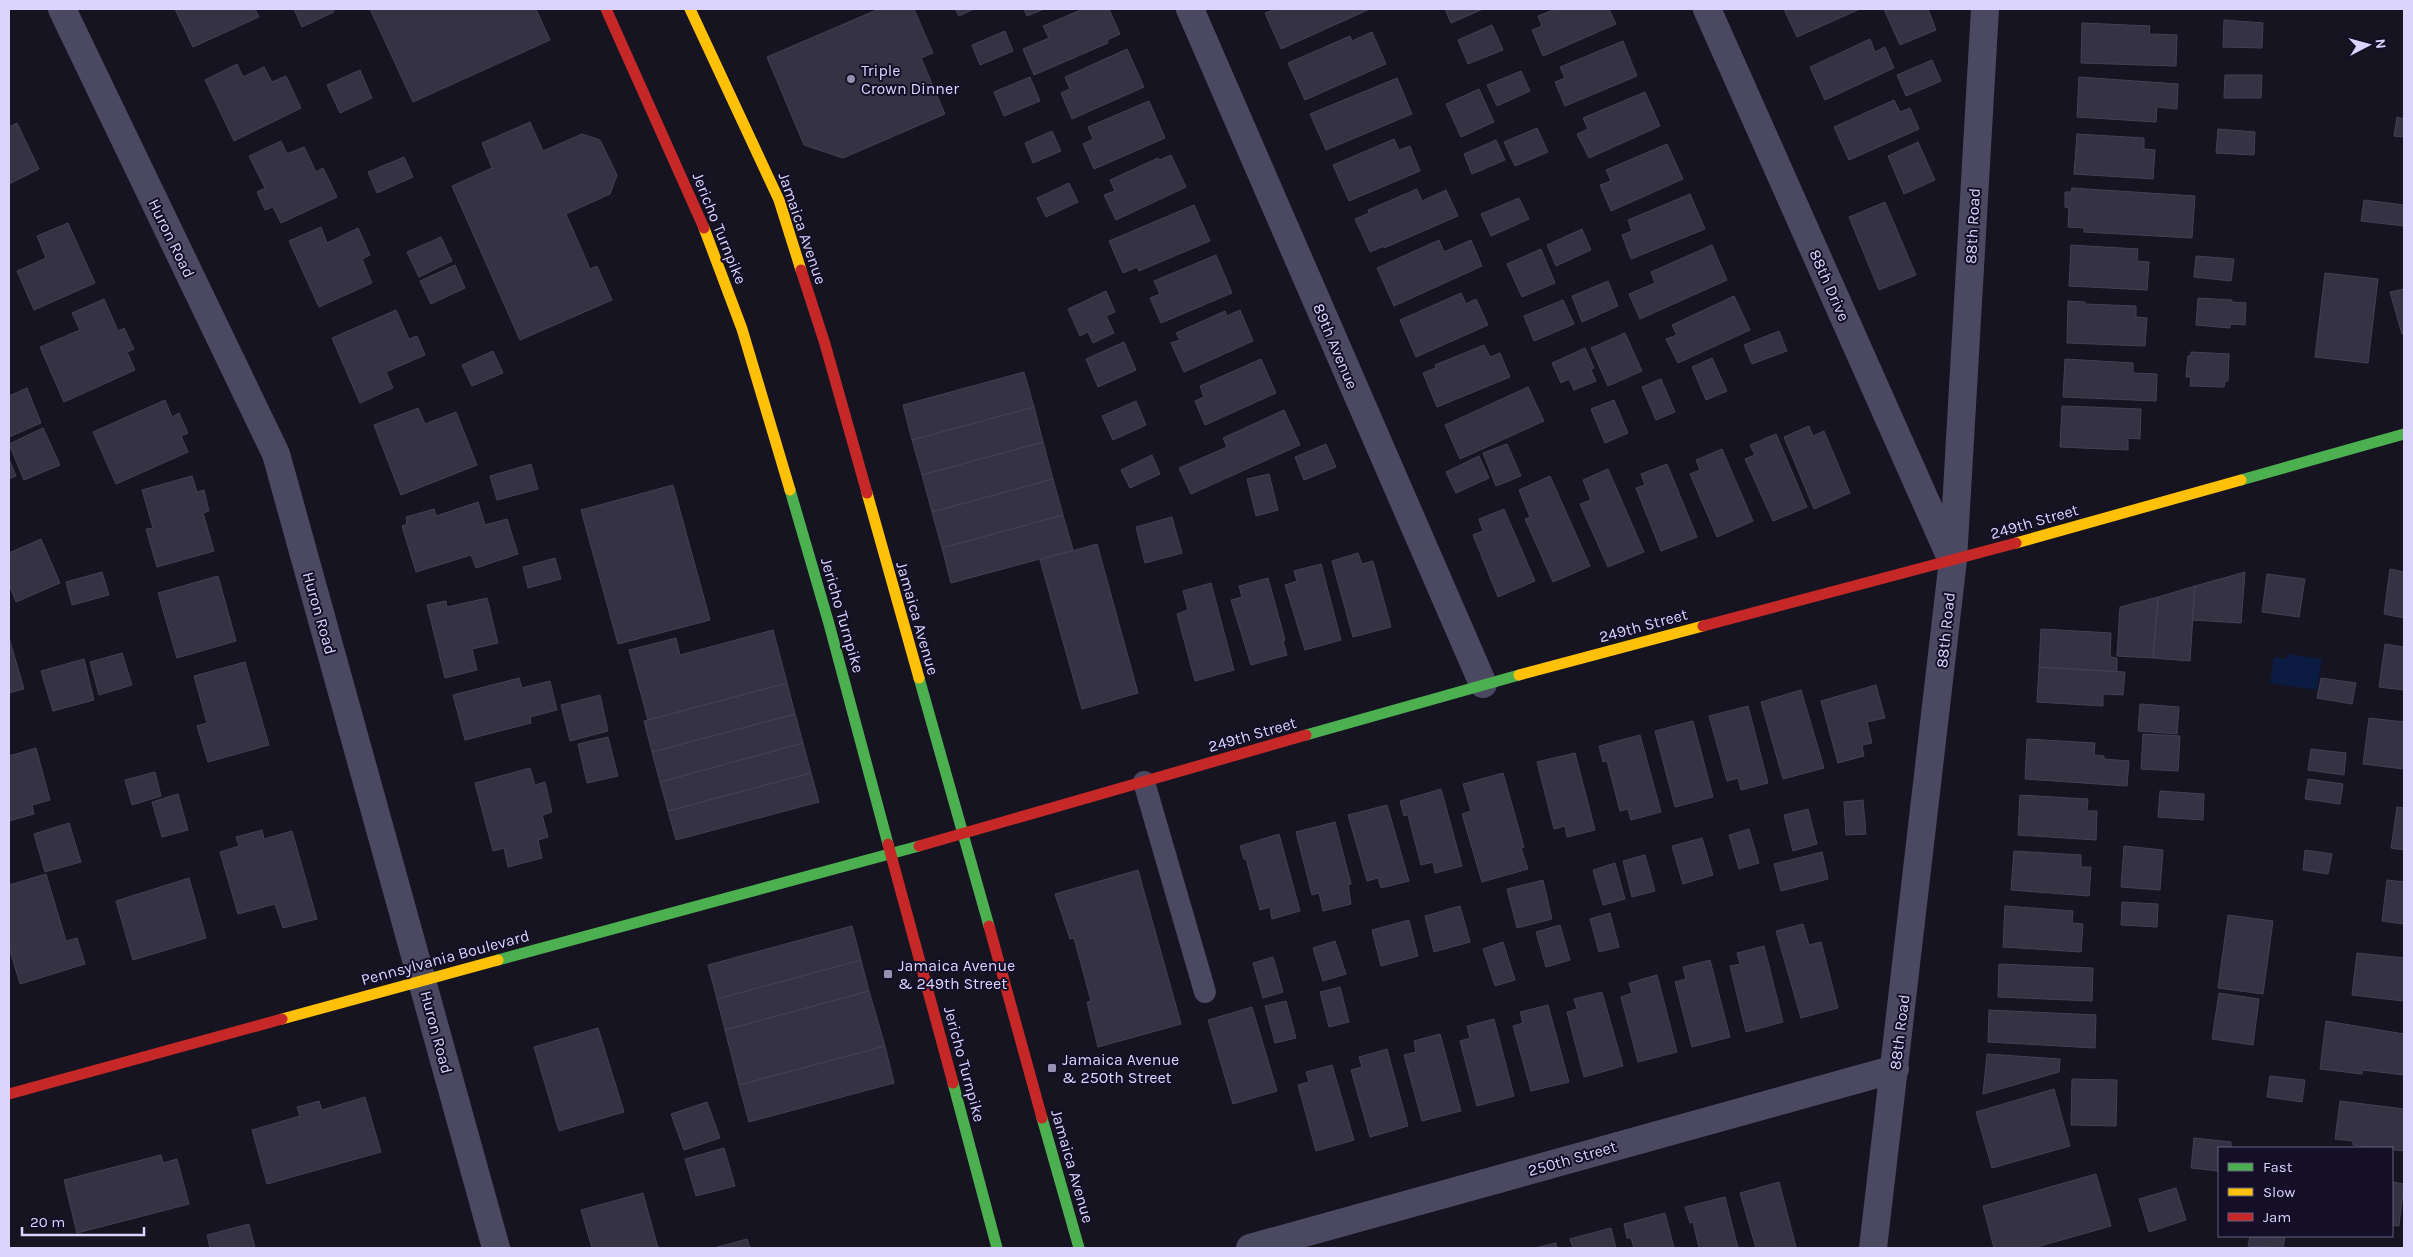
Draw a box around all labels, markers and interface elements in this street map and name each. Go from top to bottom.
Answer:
north arrow [2343,20,2393,70]
text: N [2371,38,2389,50]
place label: Triple Crown Dinner [861,61,959,98]
marker: Triple Crown Dinner [845,73,857,85]
street label: Jericho Turnpike [688,169,751,287]
street label: Jamaica Avenue [774,170,831,287]
street label: 88th Road [1961,188,1984,264]
street label: Huron Road [144,196,199,281]
street label: 88th Drive [1805,246,1854,324]
street label: 89th Avenue [1309,300,1362,392]
street label: 249th Street [1988,500,2080,543]
street label: Jericho Turnpike [817,555,868,675]
street label: Jamaica Avenue [892,559,943,677]
street label: Huron Road [299,570,340,657]
street label: 88th Road [1932,591,1959,669]
street label: 249th Street [1597,605,1689,646]
street label: 249th Street [1206,713,1298,756]
street label: Pennsylvania Boulevard [359,926,531,989]
place label: Jamaica Avenue & 249th Street [898,956,1015,993]
marker: Jamaica Avenue & 249th Street [882,968,894,980]
street label: Huron Road [416,989,457,1076]
street label: 88th Road [1885,993,1914,1071]
street label: Jericho Turnpike [940,1004,989,1124]
place label: Jamaica Avenue & 250th Street [1062,1050,1179,1087]
marker: Jamaica Avenue & 250th Street [1046,1062,1058,1074]
street label: Jamaica Avenue [1047,1107,1098,1225]
street label: 250th Street [1526,1137,1619,1180]
legend [2218,1147,2393,1237]
text: Fast [2263,1158,2293,1176]
text: Slow [2263,1183,2295,1201]
scale bar [22,1204,145,1236]
text: Jam [2263,1208,2291,1226]
text: 20 m [30,1213,65,1231]

